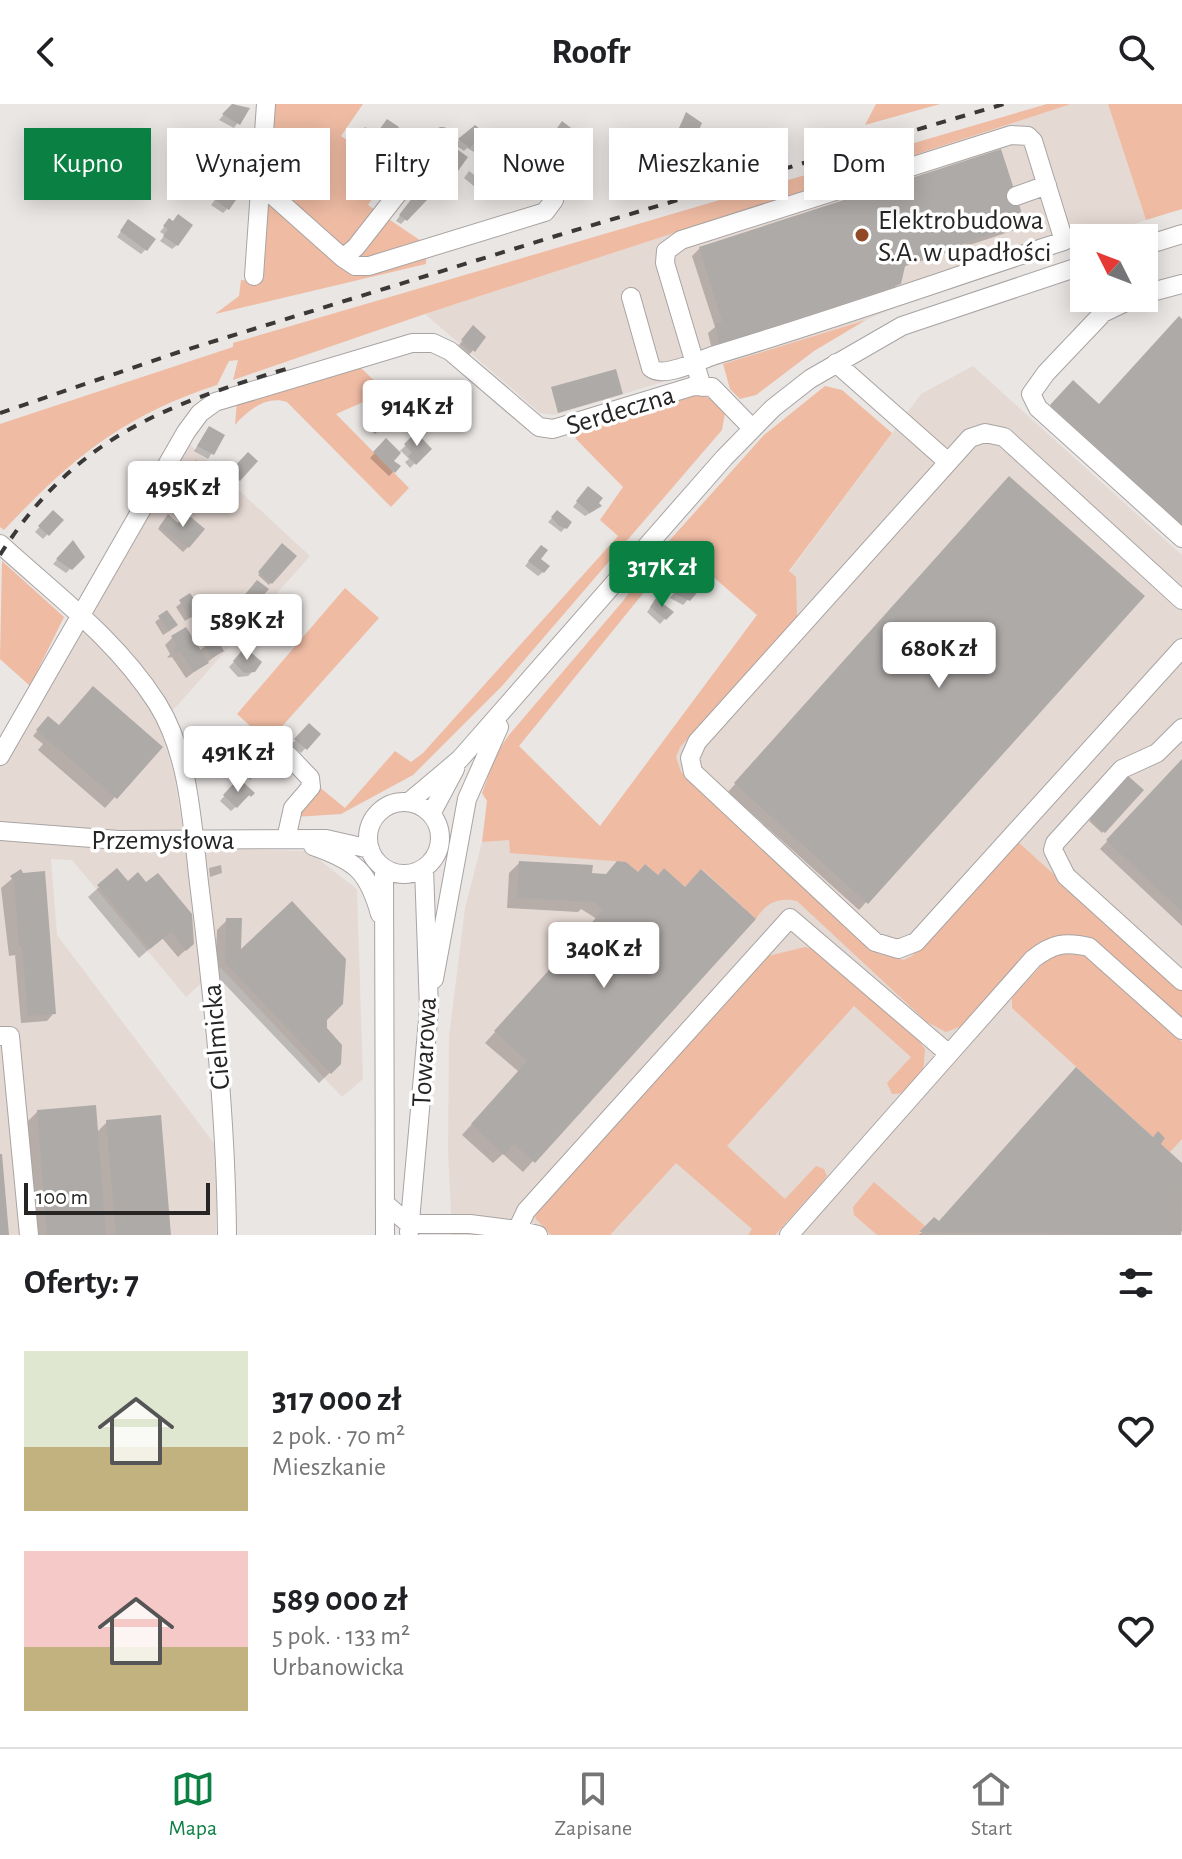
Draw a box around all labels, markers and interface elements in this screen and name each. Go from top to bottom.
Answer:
icon: back [24,30,68,74]
icon: search [1114,30,1158,74]
text: Roofr [551,34,631,70]
chip: Kupno [24,128,151,200]
chip: Wynajem [167,128,330,200]
chip: Filtry [346,128,458,200]
chip: Nowe [474,128,593,200]
chip: Mieszkanie [609,128,788,200]
chip: Dom [804,128,914,200]
place label: Elektrobudowa S.A. w upadłości [878,207,1052,267]
north arrow [1070,224,1158,312]
map controls [1070,224,1158,312]
marker: Elektrobudowa S.A. w upadłości [853,226,871,244]
pin: 914K zł [343,380,491,448]
street label: Serdeczna [563,381,678,441]
text: 914K zł [381,393,453,419]
pin: 495K zł [109,461,257,529]
text: 495K zł [146,474,220,500]
pin: 317K zł [588,541,736,609]
text: 317K zł [627,554,697,580]
pin: 589K zł [173,594,321,662]
text: 589K zł [210,607,284,633]
pin: 680K zł [865,622,1013,690]
text: 680K zł [901,635,977,661]
pin: 491K zł [164,726,312,794]
text: 491K zł [202,739,274,765]
street label: Przemysłowa [91,827,235,855]
pin: 340K zł [530,922,678,990]
text: 340K zł [566,935,642,961]
street label: Cielmicka [198,983,236,1091]
street label: Towarowa [408,996,442,1108]
scale bar [24,1179,210,1215]
text: 100 m [36,1186,88,1208]
icon: filters [1114,1261,1158,1305]
text: Oferty: 7 [24,1266,139,1300]
icon: home [88,1383,184,1479]
text: 317 000 zł [272,1383,401,1417]
icon: heart [1114,1409,1158,1453]
text: 2 pok. · 70 m² [272,1423,405,1449]
text: Mieszkanie [272,1454,386,1480]
icon: home [88,1583,184,1679]
text: 589 000 zł [272,1583,408,1617]
icon: heart [1114,1609,1158,1653]
text: 5 pok. · 133 m² [272,1623,410,1649]
text: Urbanowicka [272,1654,404,1680]
tab: Mapa [169,1767,217,1841]
tab: Zapisane [554,1767,632,1841]
tab: Start [969,1767,1013,1841]

